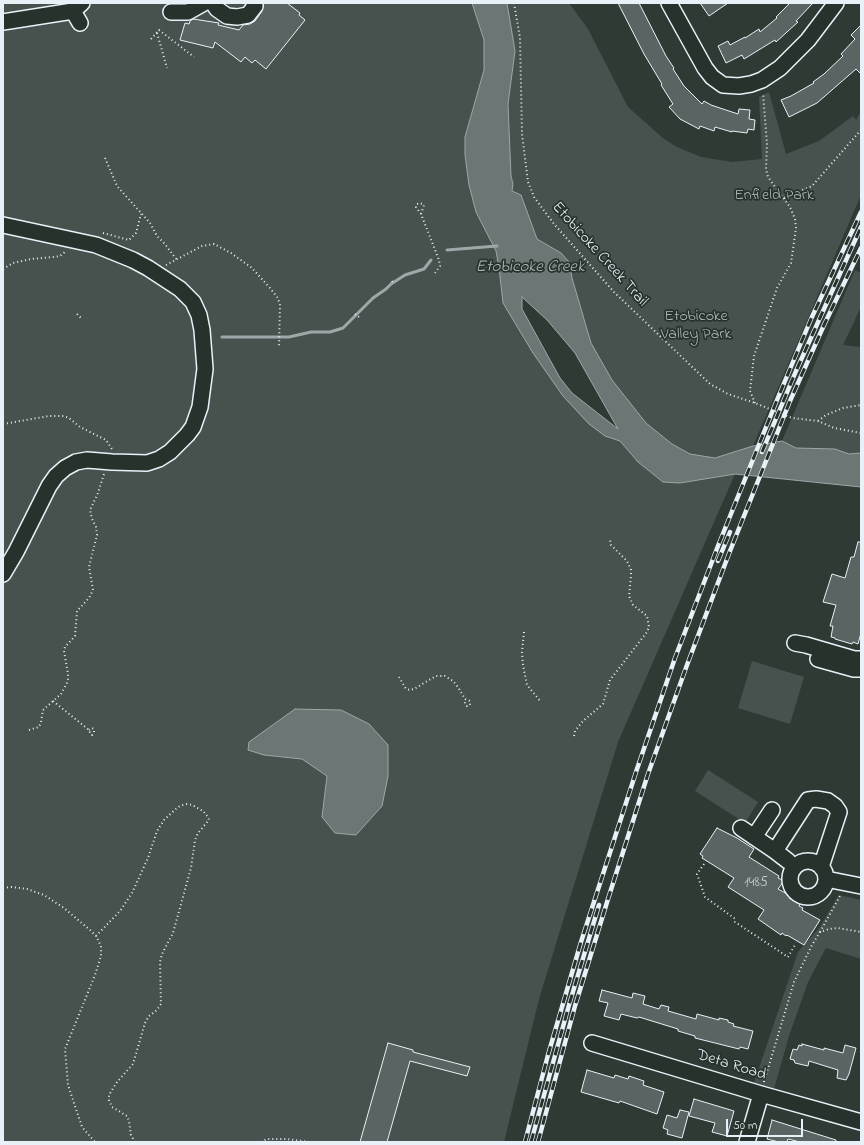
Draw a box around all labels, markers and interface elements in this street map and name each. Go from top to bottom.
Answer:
park label: Enfield Park [734,186,814,206]
street label: Etobicoke Creek Trail [547,198,651,312]
water label: Etobicoke Creek [476,258,584,278]
park label: Etobicoke Valley Park [661,307,731,345]
house number: 1485 [744,876,768,892]
street label: Deta Road [694,1046,768,1086]
scale bar [728,1111,805,1137]
text: 50 m [733,1117,757,1135]

